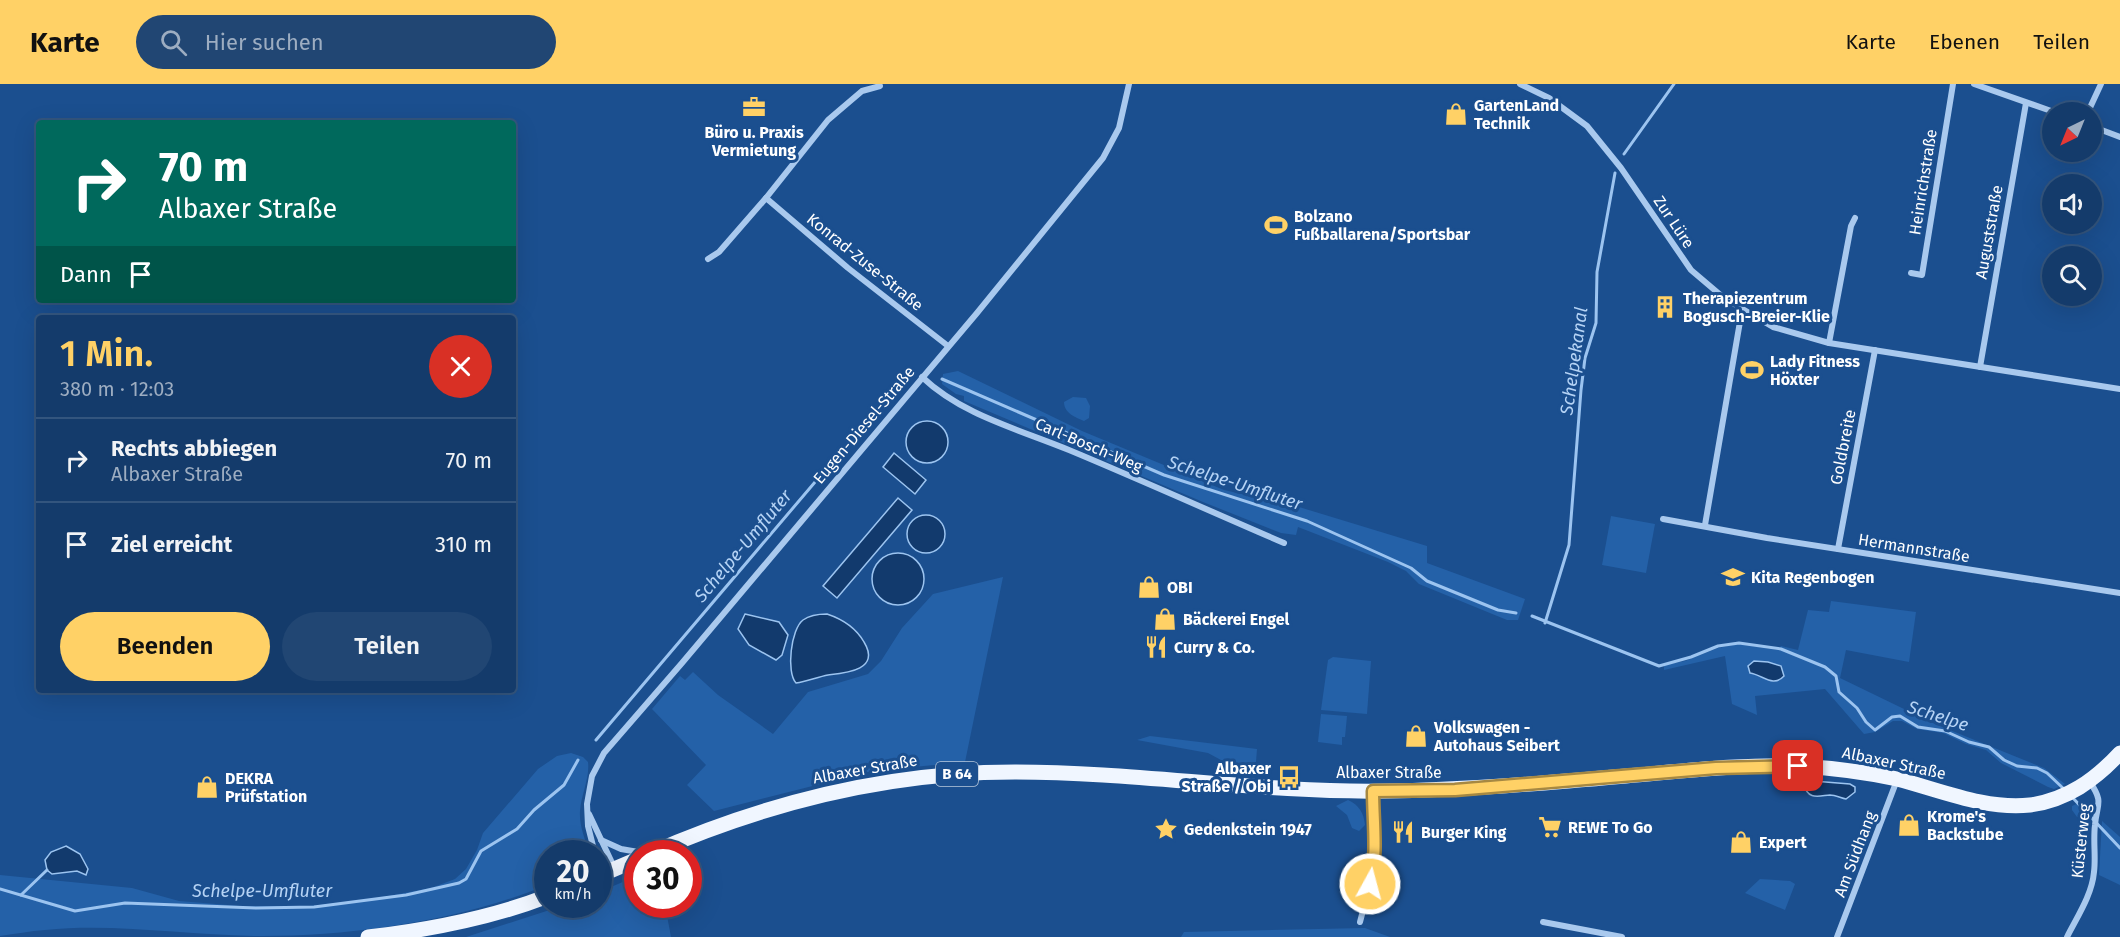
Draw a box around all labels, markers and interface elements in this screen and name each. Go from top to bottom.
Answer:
search box [136,15,556,69]
text: Karte [30,26,100,59]
icon: search [157,26,190,59]
text: Hier suchen [205,29,324,56]
text: Karte [1845,29,1896,55]
text: Ebenen [1929,29,2000,55]
text: Teilen [2033,29,2090,55]
office icon: Büro u. Praxis Vermietung [741,94,767,120]
place label: GartenLand Technik [1474,96,1559,133]
shop icon: GartenLand Technik [1443,101,1469,127]
north arrow [2042,102,2102,162]
map controls [2042,102,2102,306]
place label: Büro u. Praxis Vermietung [704,123,804,160]
street label: Heinrichstraße [1905,128,1941,236]
text: 70 m [159,142,248,192]
icon: right [60,144,138,222]
button: sound [2042,174,2102,234]
street label: Auguststraße [1971,184,2007,280]
street label: Zur Lüre [1650,192,1698,252]
text: Albaxer Straße [159,193,337,225]
place label: Bolzano Fußballarena/Sportsbar [1294,207,1471,244]
street label: Konrad-Zuse-Straße [803,209,927,315]
sports icon: Bolzano Fußballarena/Sportsbar [1263,212,1289,238]
button: search [2042,246,2102,306]
icon: arrive [124,258,157,291]
text: Dann [60,261,112,288]
place label: Therapiezentrum Bogusch-Breier-Klie [1683,289,1830,326]
building icon: Therapiezentrum Bogusch-Breier-Klie [1652,294,1678,320]
water label: Schelpekanal [1555,306,1592,417]
text: 1 Min. [60,332,153,376]
button: close [429,335,492,398]
place label: Lady Fitness Höxter [1770,352,1860,389]
sports icon: Lady Fitness Höxter [1739,357,1765,383]
street label: Eugen-Diesel-Straße [809,362,919,488]
text: 380 m · 12:03 [60,377,174,401]
street label: Goldbreite [1826,408,1860,486]
street label: Carl-Bosch-Weg [1032,414,1146,476]
text: Rechts abbiegen [111,435,277,462]
icon: right [60,444,93,477]
text: 70 m [446,447,492,474]
water label: Schelpe-Umfluter [1164,451,1306,515]
text: Albaxer Straße [111,462,243,486]
water label: Schelpe-Umfluter [689,484,797,607]
icon: arrive [60,528,93,561]
street label: Hermannstraße [1857,530,1971,566]
text: Ziel erreicht [111,531,232,558]
text: 310 m [435,531,492,558]
school or university icon: Kita Regenbogen [1720,564,1746,590]
place label: Kita Regenbogen [1751,568,1875,587]
shop icon: OBI [1136,574,1162,600]
place label: OBI [1167,578,1193,597]
shop icon: Bäckerei Engel [1152,606,1178,632]
place label: Bäckerei Engel [1183,610,1290,629]
button: Beenden [60,612,270,681]
button: Teilen [282,612,492,681]
restaurant icon: Curry & Co. [1143,634,1169,660]
place label: Curry & Co. [1174,638,1255,657]
water label: Schelpe [1904,696,1971,736]
place label: Volkswagen - Autohaus Seibert [1433,718,1561,755]
shop icon: Volkswagen - Autohaus Seibert [1403,723,1429,749]
pin [1772,740,1823,791]
street label: Albaxer Straße [1840,743,1948,783]
icon: arrive [1781,749,1814,782]
street label: Albaxer Straße [811,750,919,788]
place label: Albaxer Straße / Obi [1181,759,1272,796]
road number: B 64 [936,762,978,786]
street label: Albaxer Straße [1336,763,1442,782]
bus stop icon: Albaxer Straße / Obi [1276,764,1302,790]
place label: DEKRA Prüfstation [225,769,307,806]
shop icon: DEKRA Prüfstation [194,774,220,800]
street label: Küsterweg [2068,802,2094,879]
place label: Krome's Backstube [1927,807,2004,844]
street label: Am Südhang [1830,808,1880,900]
shop icon: Krome's Backstube [1896,812,1922,838]
supermarket icon: REWE To Go [1537,814,1563,840]
place icon: Gedenkstein 1947 [1153,816,1179,842]
place label: REWE To Go [1568,818,1653,837]
restaurant icon: Burger King [1390,819,1416,845]
place label: Gedenkstein 1947 [1184,820,1312,839]
place label: Burger King [1421,823,1507,842]
shop icon: Expert [1728,829,1754,855]
place label: Expert [1759,833,1807,852]
speed limit sign: 30 [624,840,702,918]
position arrow [1338,852,1402,916]
text: 20 [556,854,590,890]
water label: Schelpe-Umfluter [191,880,333,902]
text: km/h [554,885,592,903]

